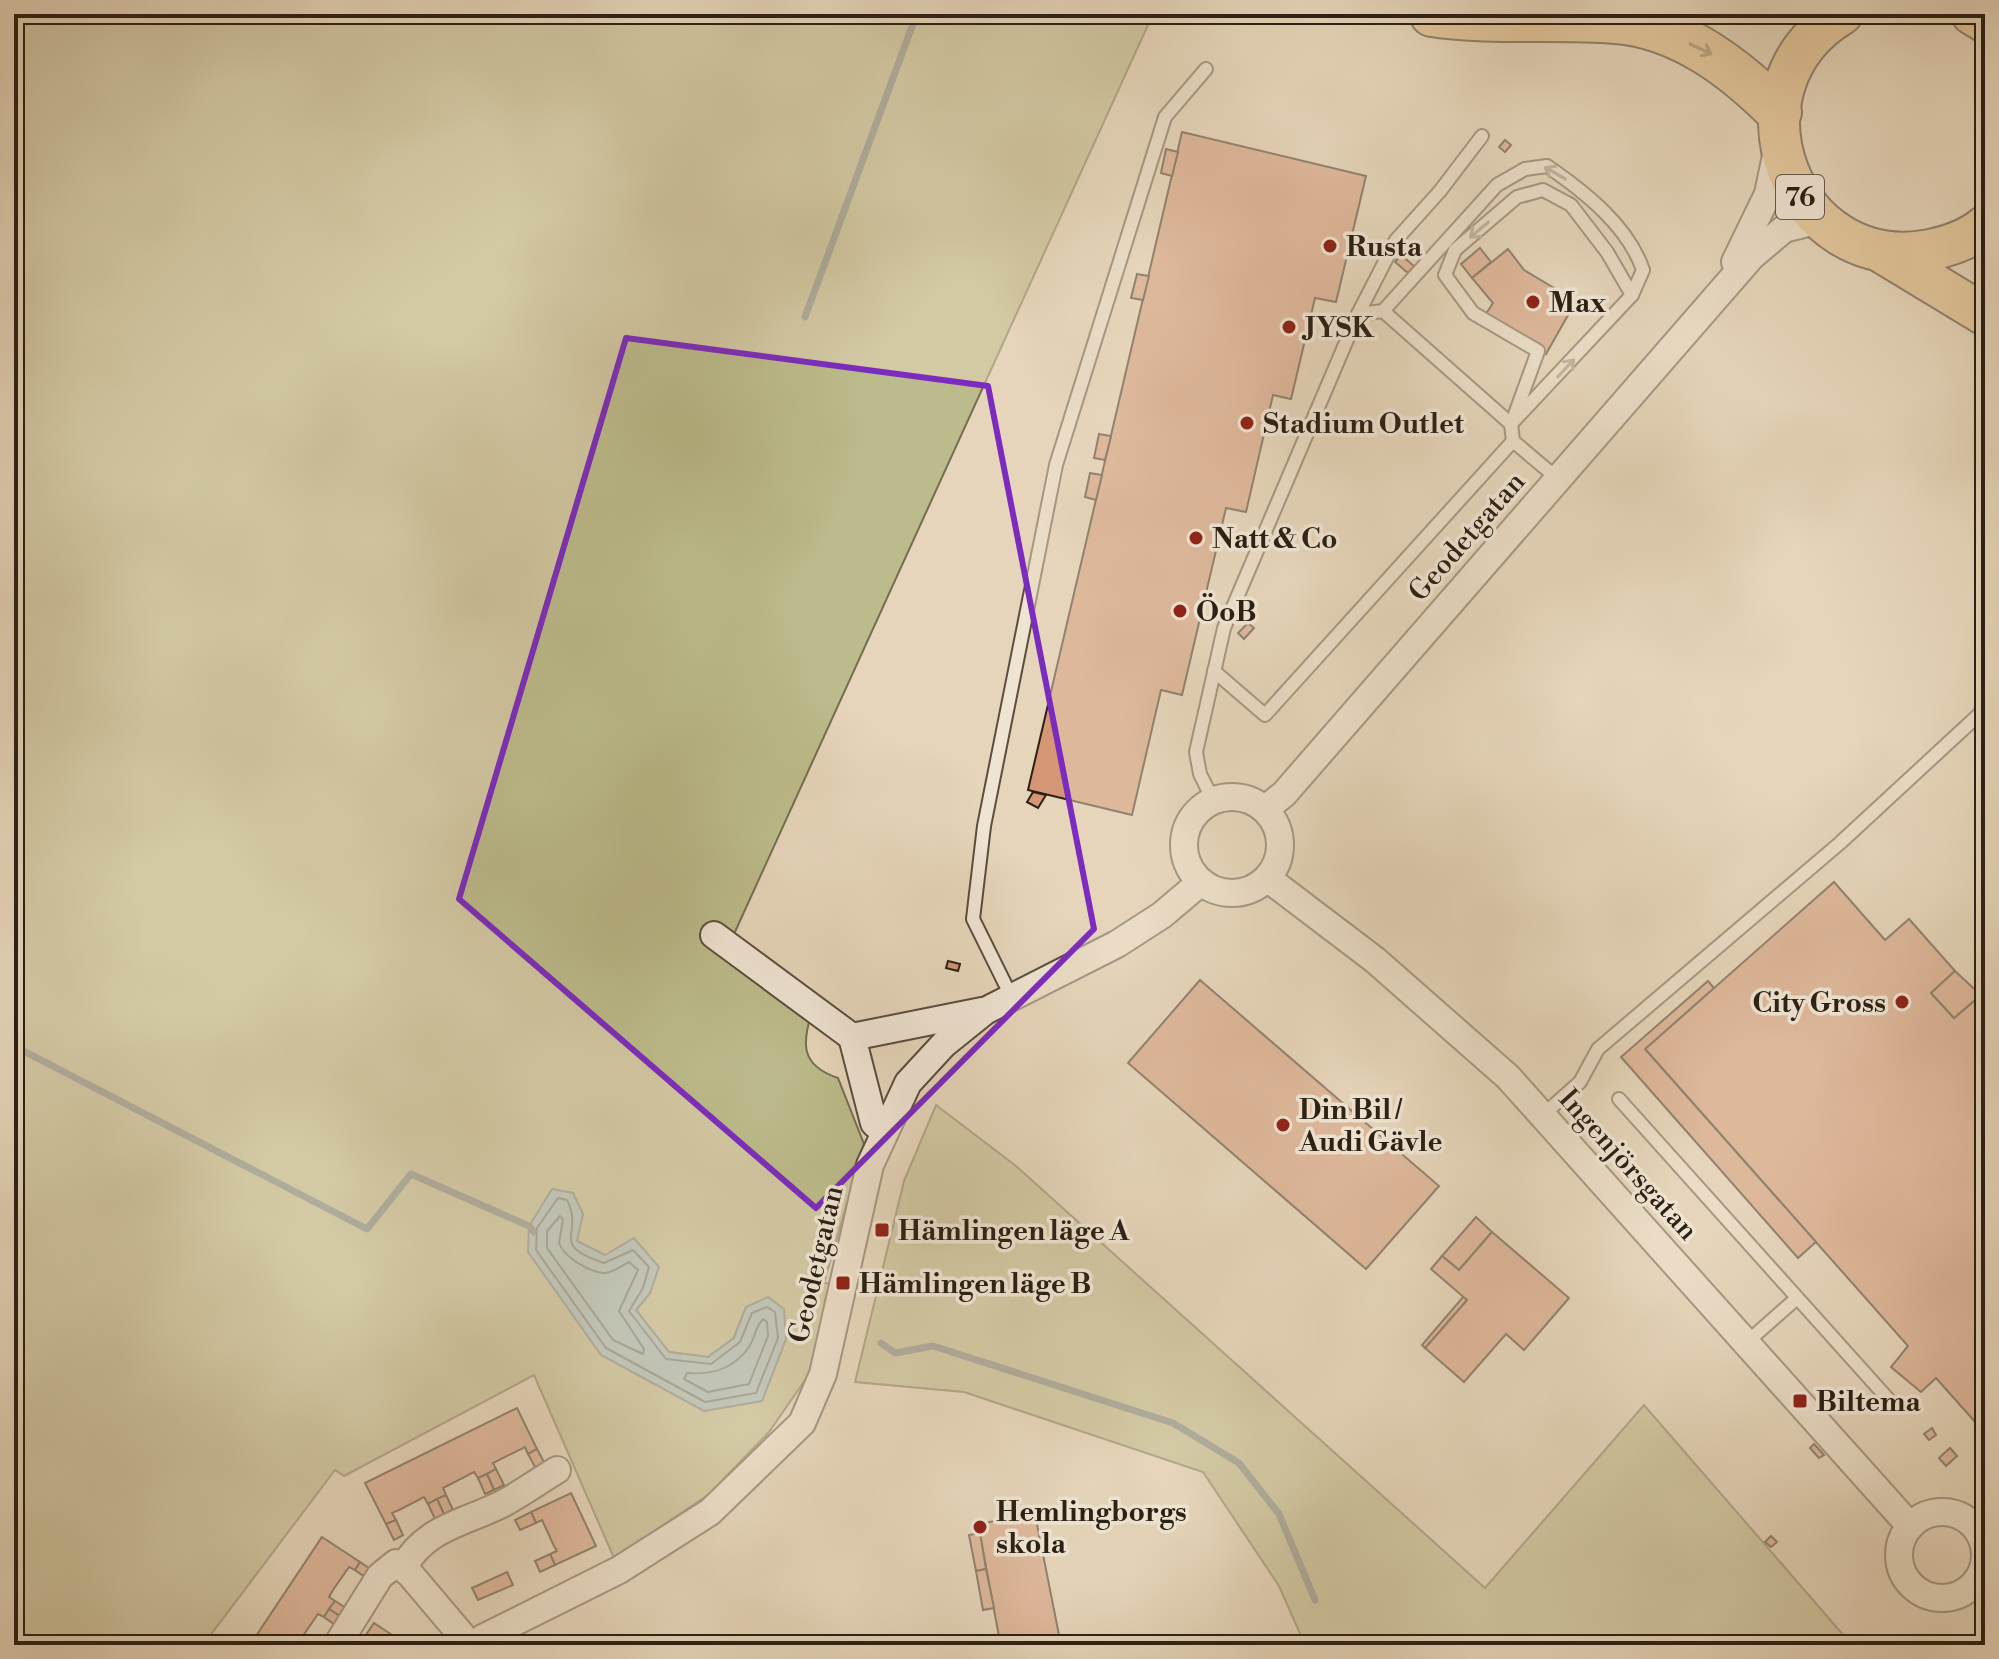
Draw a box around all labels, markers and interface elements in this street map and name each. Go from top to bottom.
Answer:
one-way arrow [1688,42,1712,57]
one-way arrow [1544,165,1568,181]
road number: 76 [1776,175,1824,219]
one-way arrow [1469,221,1489,239]
place label: Rusta [1346,230,1423,265]
marker: Rusta [1321,237,1339,255]
place label: Max [1549,286,1607,321]
marker: Max [1524,293,1542,311]
place label: JYSK [1301,311,1376,346]
marker: JYSK [1280,318,1298,336]
one-way arrow [1556,358,1575,378]
place label: Stadium Outlet [1263,407,1465,442]
marker: Stadium Outlet [1238,414,1256,432]
street label: Geodetgatan [1401,465,1533,609]
place label: Natt & Co [1212,522,1337,557]
marker: Natt & Co [1187,529,1205,547]
place label: ÖoB [1196,593,1257,630]
marker: ÖoB [1171,602,1189,620]
place label: City Gross [1752,986,1886,1021]
marker: City Gross [1893,993,1911,1011]
street label: Ingenjörsgatan [1551,1082,1705,1248]
place label: Din Bil / Audi Gävle [1298,1093,1443,1160]
marker: Din Bil / Audi Gävle [1274,1116,1292,1134]
street label: Geodetgatan [781,1182,852,1346]
place label: Hämlingen läge A [898,1214,1130,1249]
marker: Hämlingen läge A [873,1221,891,1239]
place label: Hämlingen läge B [859,1267,1091,1302]
marker: Hämlingen läge B [834,1274,852,1292]
place label: Biltema [1816,1385,1922,1420]
marker: Biltema [1791,1392,1809,1410]
place label: Hemlingborgs skola [996,1495,1187,1562]
marker: Hemlingborgs skola [971,1518,989,1536]

